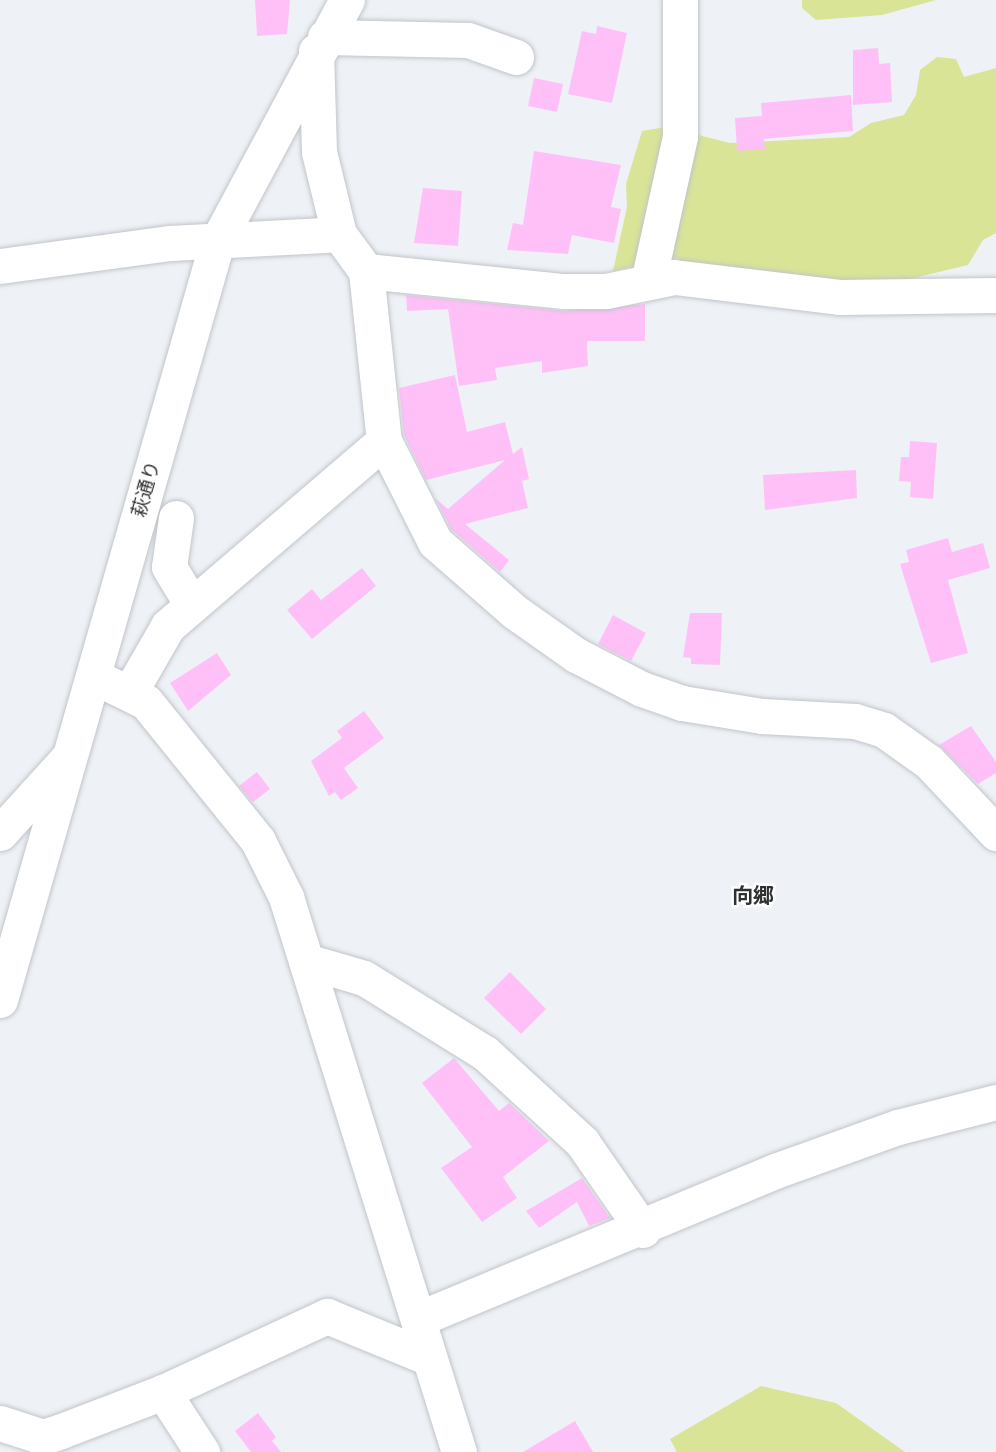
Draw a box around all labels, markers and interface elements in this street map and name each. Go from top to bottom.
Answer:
street label: 萩通り [127,458,165,520]
district label: 向郷 [732,882,774,908]

